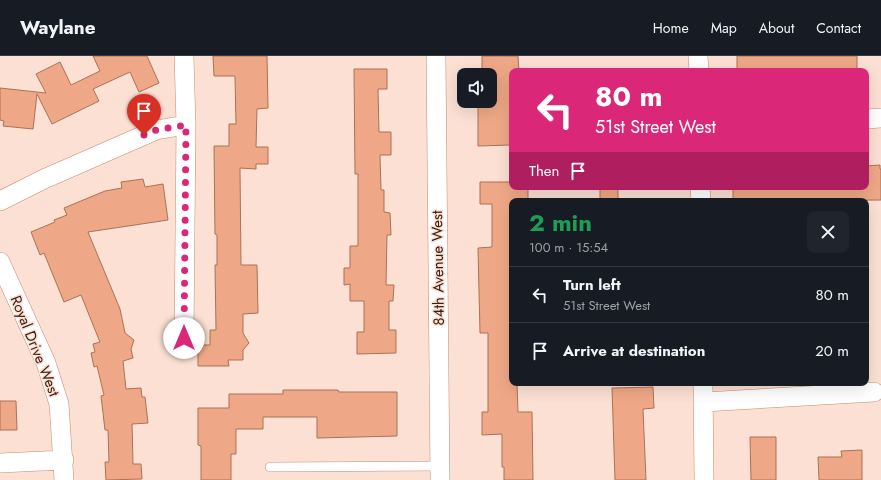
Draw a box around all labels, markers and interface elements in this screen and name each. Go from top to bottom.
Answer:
text: Waylane [20,14,96,41]
text: Home [653,18,689,38]
text: Map [711,18,737,38]
text: About [759,18,794,38]
text: Contact [816,18,861,38]
map controls [457,68,497,108]
button: sound [457,68,497,108]
text: 80 m [595,76,662,117]
icon: left [529,84,581,136]
pin [127,94,161,135]
icon: arrive [133,100,155,122]
text: 51st Street West [595,114,716,140]
text: Then [529,160,559,182]
icon: arrive [567,160,589,182]
text: 2 min [529,205,592,240]
street label: 84th Avenue West [426,210,450,326]
button: close [807,211,849,253]
text: 100 m · 15:54 [529,238,608,257]
text: Turn left [563,274,621,296]
icon: left [529,284,551,306]
text: 80 m [816,284,849,306]
street label: Royal Drive West [5,292,65,400]
text: 51st Street West [563,296,650,315]
position arrow [163,317,205,359]
icon: arrive [529,340,551,362]
text: Arrive at destination [563,340,705,362]
text: 20 m [815,340,849,362]

